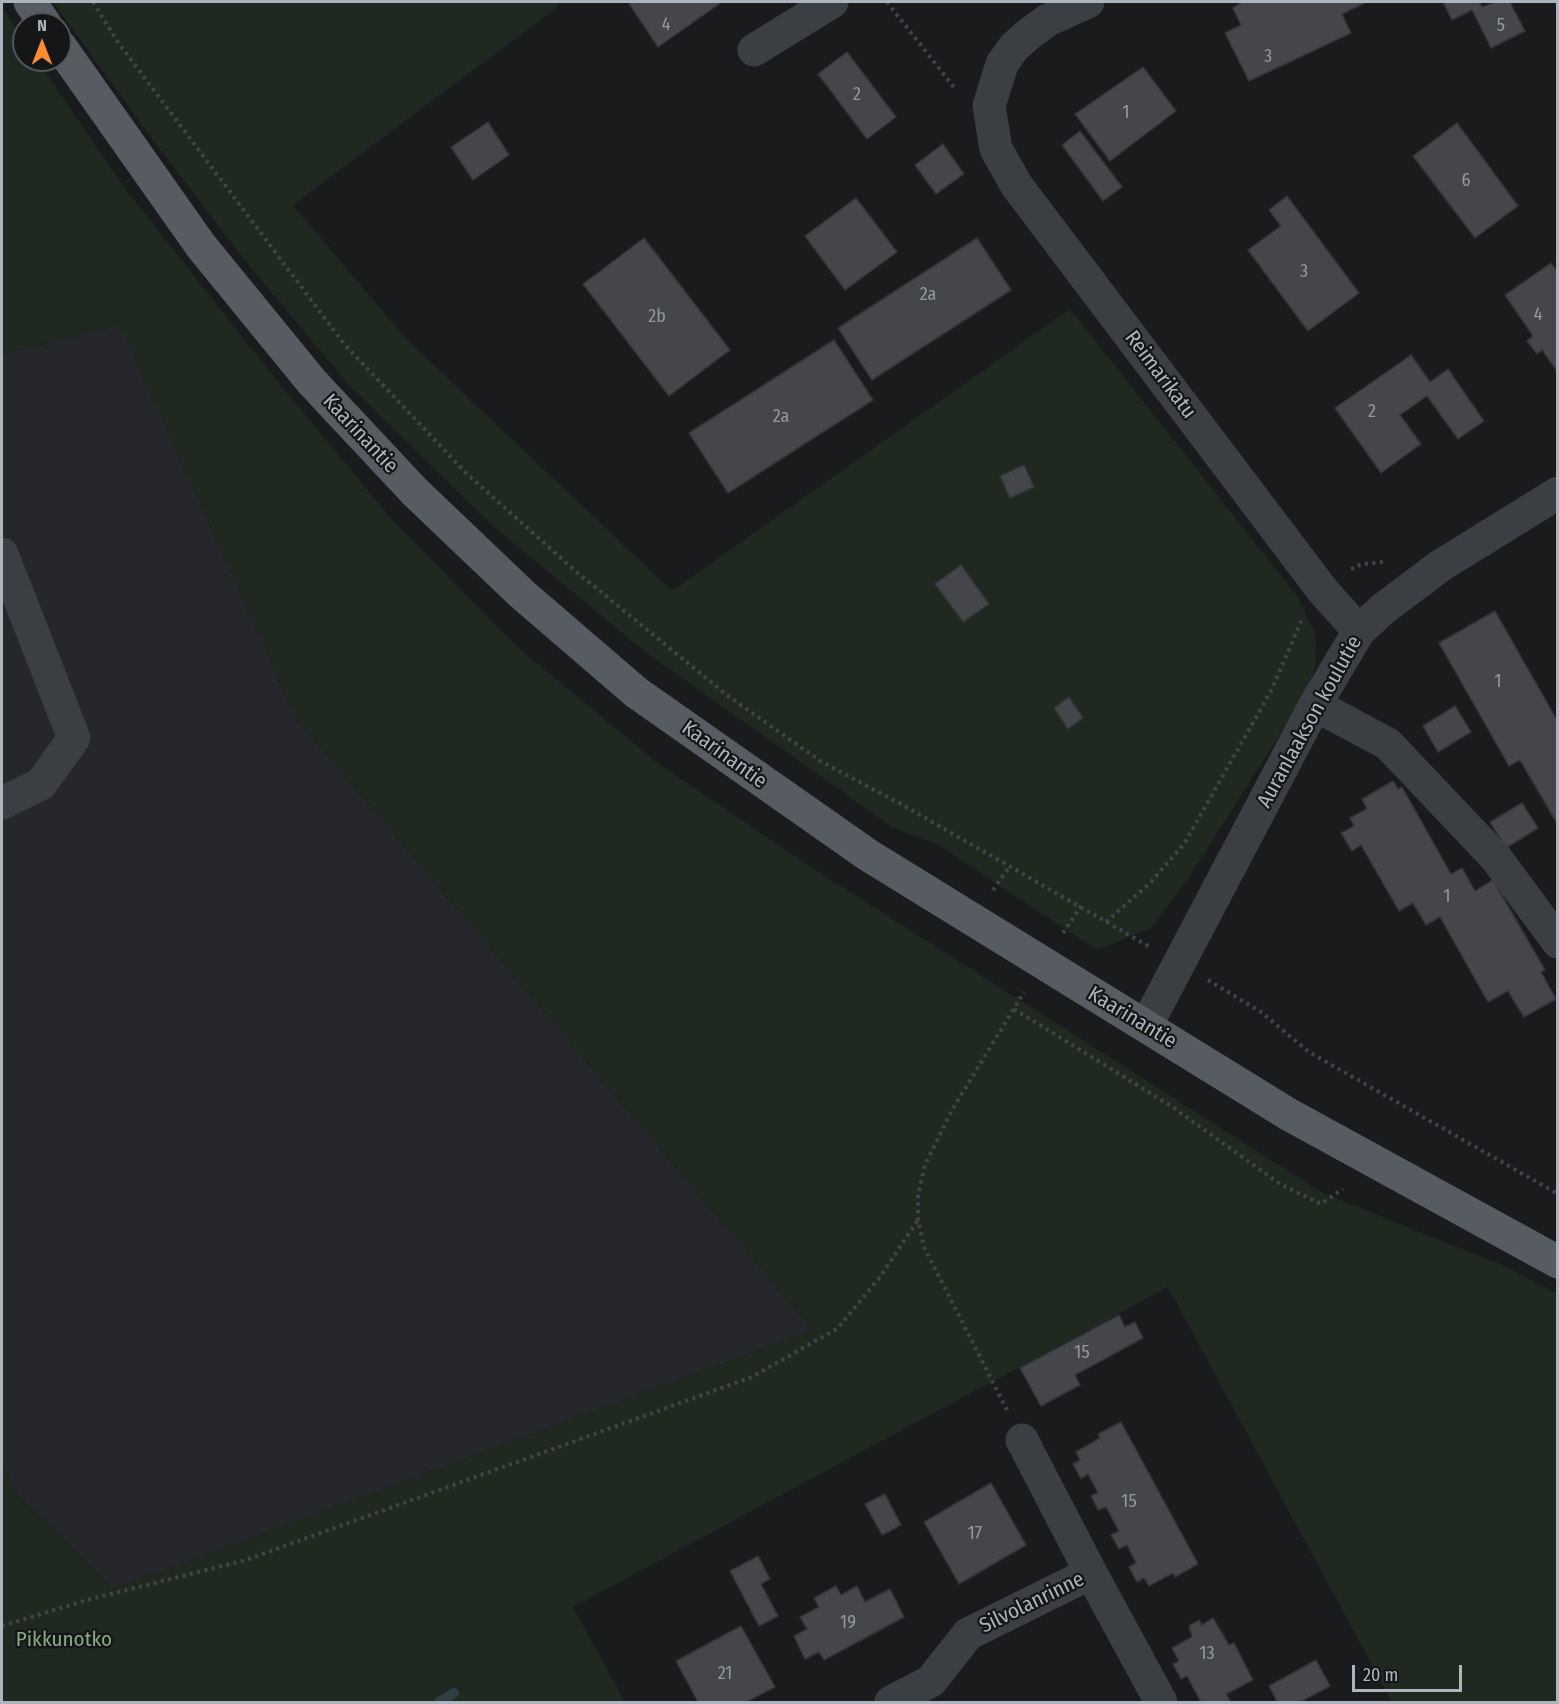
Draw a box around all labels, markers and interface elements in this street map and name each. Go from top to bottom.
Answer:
north arrow [12,12,72,72]
house number: 4 [662,14,670,36]
house number: 5 [1497,15,1505,37]
text: N [37,16,47,35]
house number: 3 [1264,46,1272,68]
house number: 2 [853,84,861,106]
house number: 1 [1122,102,1130,124]
house number: 6 [1462,170,1470,192]
house number: 3 [1300,261,1308,283]
house number: 2a [920,284,936,306]
house number: 4 [1534,304,1542,326]
house number: 2b [648,306,666,328]
street label: Reimarikatu [1119,326,1201,424]
street label: Kaarinantie [317,389,403,479]
house number: 2 [1368,401,1376,423]
house number: 2a [773,406,789,428]
street label: Auranlaakson koulutie [1252,632,1368,812]
house number: 1 [1494,671,1502,693]
street label: Kaarinantie [677,716,771,794]
house number: 1 [1443,886,1451,908]
street label: Kaarinantie [1083,982,1181,1054]
house number: 15 [1074,1342,1090,1364]
house number: 15 [1121,1491,1137,1513]
house number: 17 [968,1523,982,1545]
street label: Silvolanrinne [976,1567,1088,1639]
house number: 19 [840,1612,856,1634]
park label: Pikkunotko [16,1627,112,1653]
house number: 13 [1199,1643,1215,1665]
scale bar [1355,1653,1464,1691]
house number: 21 [718,1663,732,1685]
text: 20 m [1363,1664,1398,1686]

